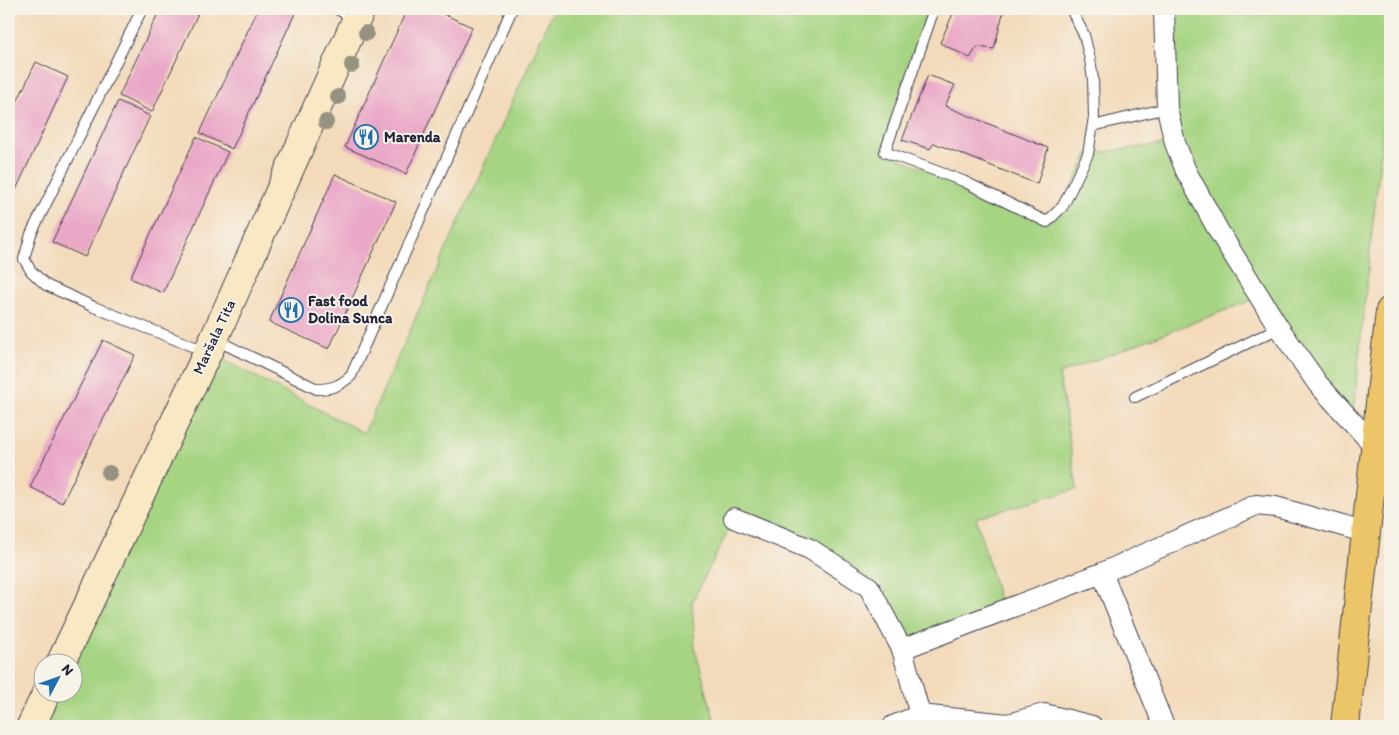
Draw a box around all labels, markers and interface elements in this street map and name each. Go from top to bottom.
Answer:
restaurant icon: Marenda [353,124,379,150]
place label: Marenda [384,128,441,146]
place label: Fast food Dolina Sunca [308,292,393,327]
street label: Maršala Tita [189,296,239,377]
restaurant icon: Fast food Dolina Sunca [278,297,304,323]
north arrow [32,652,82,702]
text: N [58,661,77,679]

